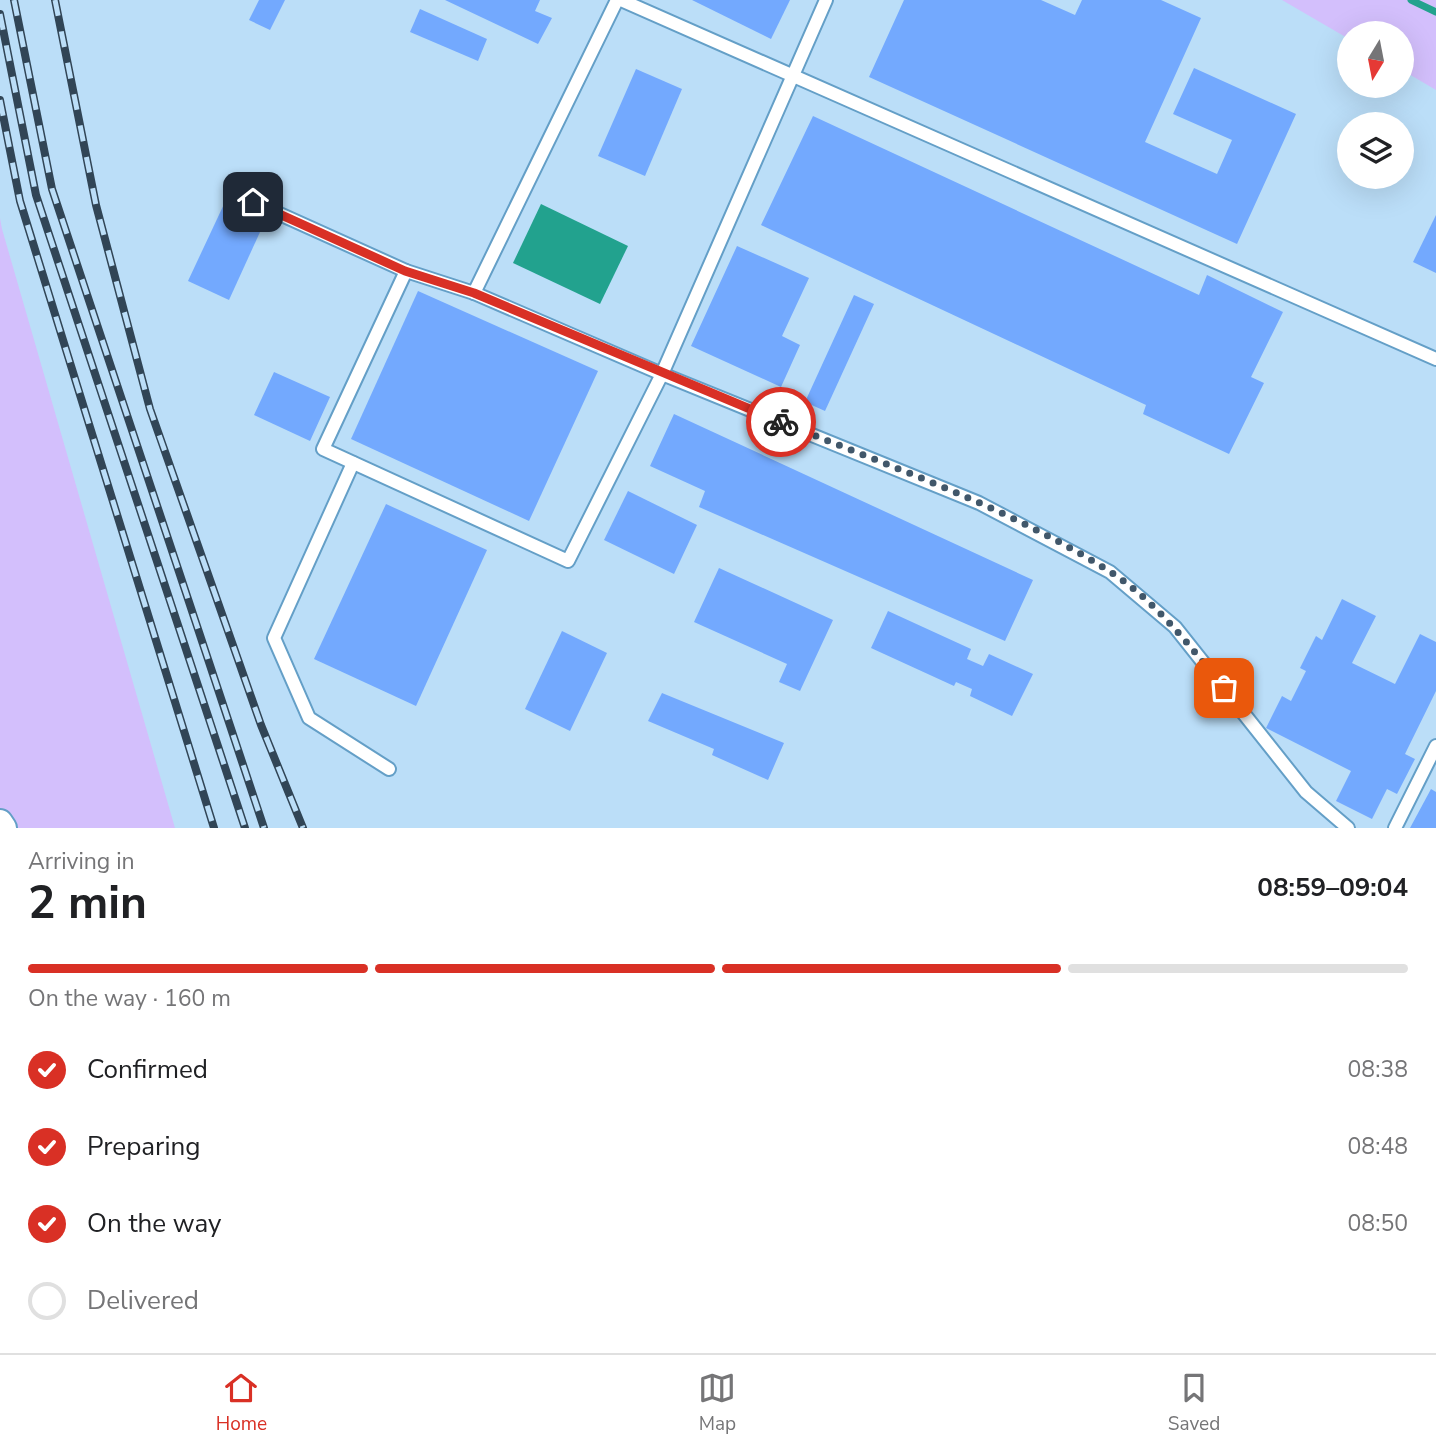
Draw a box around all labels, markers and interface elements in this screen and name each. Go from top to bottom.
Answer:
north arrow [1337,21,1414,98]
map controls [1337,21,1414,189]
button: layers [1337,112,1414,189]
pin [223,172,283,232]
icon: home [234,183,272,221]
courier [746,387,816,457]
icon: bike [762,403,800,441]
pin [1194,658,1254,718]
icon: bag [1205,669,1243,707]
text: Arriving in [28,846,135,877]
text: 08:59–09:04 [1257,870,1408,905]
text: 2 min [28,871,147,934]
text: On the way · 160 m [28,983,231,1014]
icon: check [28,1051,66,1089]
text: Confirmed [87,1052,208,1087]
text: 08:38 [1348,1054,1408,1085]
icon: check [28,1128,66,1166]
text: Preparing [87,1129,200,1164]
text: 08:48 [1348,1131,1408,1162]
icon: check [28,1205,66,1243]
text: On the way [87,1206,221,1241]
text: 08:50 [1348,1208,1408,1239]
text: Delivered [87,1283,199,1318]
tab: Home [216,1369,267,1437]
tab: Map [698,1369,736,1437]
tab: Saved [1168,1369,1220,1437]

